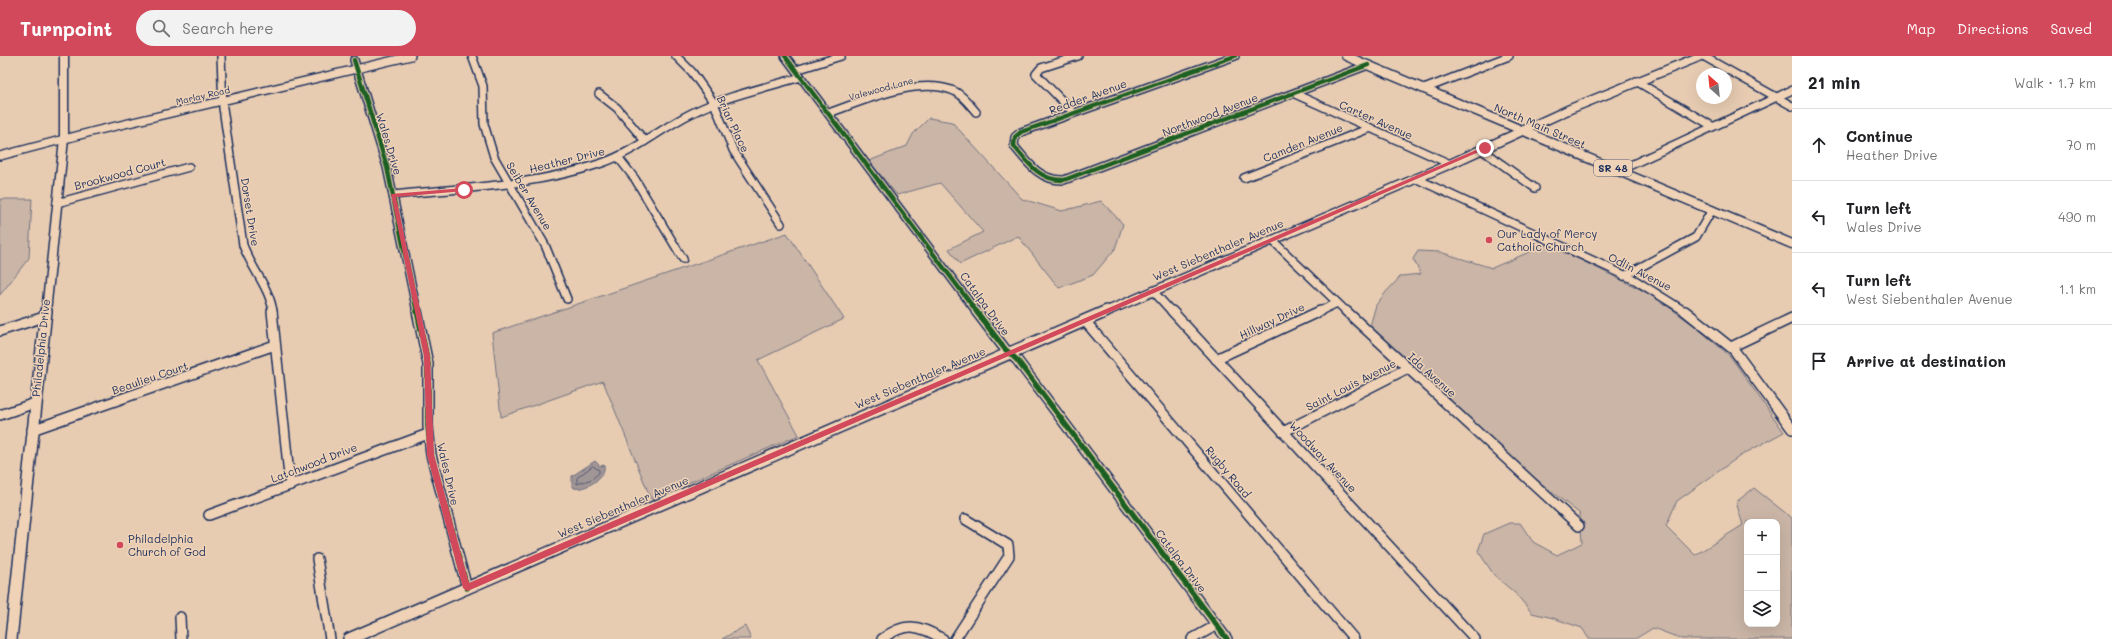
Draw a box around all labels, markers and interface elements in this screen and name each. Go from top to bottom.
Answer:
search box [136,10,416,46]
text: Turnpoint [20,16,112,41]
icon: search [150,17,172,39]
text: Search here [182,18,273,38]
text: Map [1907,19,1935,38]
text: Directions [1957,19,2028,38]
text: Saved [2050,19,2092,38]
north arrow [1696,68,1732,104]
text: 21 min [1808,71,1860,93]
text: Walk · 1.7 km [2014,74,2096,91]
street label: Valewood Lane [847,75,914,102]
street label: Redder Avenue [1047,75,1129,118]
street label: Marlay Road [175,84,231,107]
street label: Northwood Avenue [1160,89,1260,140]
street label: Briar Place [714,93,753,155]
street label: Carter Avenue [1337,97,1416,143]
street label: North Main Street [1492,99,1589,152]
street label: Wales Drive [373,111,406,177]
street label: Camden Avenue [1261,120,1345,165]
text: Continue [1846,126,1913,146]
icon: ahead [1808,134,1830,156]
text: 70 m [2066,136,2096,153]
route end [1476,139,1494,157]
street label: Heather Drive [527,143,606,176]
text: Heather Drive [1846,146,1938,163]
street label: Brookwood Court [72,154,167,193]
street label: Seiber Avenue [503,159,556,233]
road number: SR 48 [1594,160,1632,176]
street label: Dorset Drive [238,177,263,247]
route start [455,181,473,199]
text: Turn left [1846,198,1911,218]
icon: left [1808,206,1830,228]
text: 490 m [2058,208,2096,225]
street label: West Siebenthaler Avenue [1150,215,1286,284]
text: Wales Drive [1846,218,1922,235]
place label: Our Lady of Mercy Catholic Church [1497,226,1598,254]
marker: Our Lady of Mercy Catholic Church [1484,235,1494,245]
street label: Odlin Avenue [1606,249,1675,294]
street label: Catalpa Drive [957,269,1014,339]
text: Turn left [1846,270,1911,290]
icon: left [1808,278,1830,300]
text: 1.1 km [2059,280,2096,297]
text: West Siebenthaler Avenue [1846,290,2013,307]
street label: Philadelphia Drive [28,298,53,398]
street label: Hillway Drive [1237,299,1307,342]
street label: West Siebenthaler Avenue [852,343,988,412]
street label: Ida Avenue [1405,349,1460,400]
icon: arrive [1808,350,1830,372]
text: Arrive at destination [1846,351,2006,371]
street label: Saint Louis Avenue [1303,355,1399,414]
street label: Beaulieu Court [110,357,190,398]
street label: Woodway Avenue [1286,418,1360,496]
street label: Latchwood Drive [269,439,359,486]
street label: Wales Drive [434,441,463,507]
street label: Rugby Road [1202,443,1254,501]
street label: West Siebenthaler Avenue [555,472,691,541]
map controls [1744,519,1780,627]
button: + [1744,519,1780,555]
street label: Catalpa Drive [1153,526,1210,595]
place label: Philadelphia Church of God [128,531,206,559]
marker: Philadelphia Church of God [115,540,125,550]
button: − [1744,555,1780,591]
button: layers [1744,591,1780,627]

